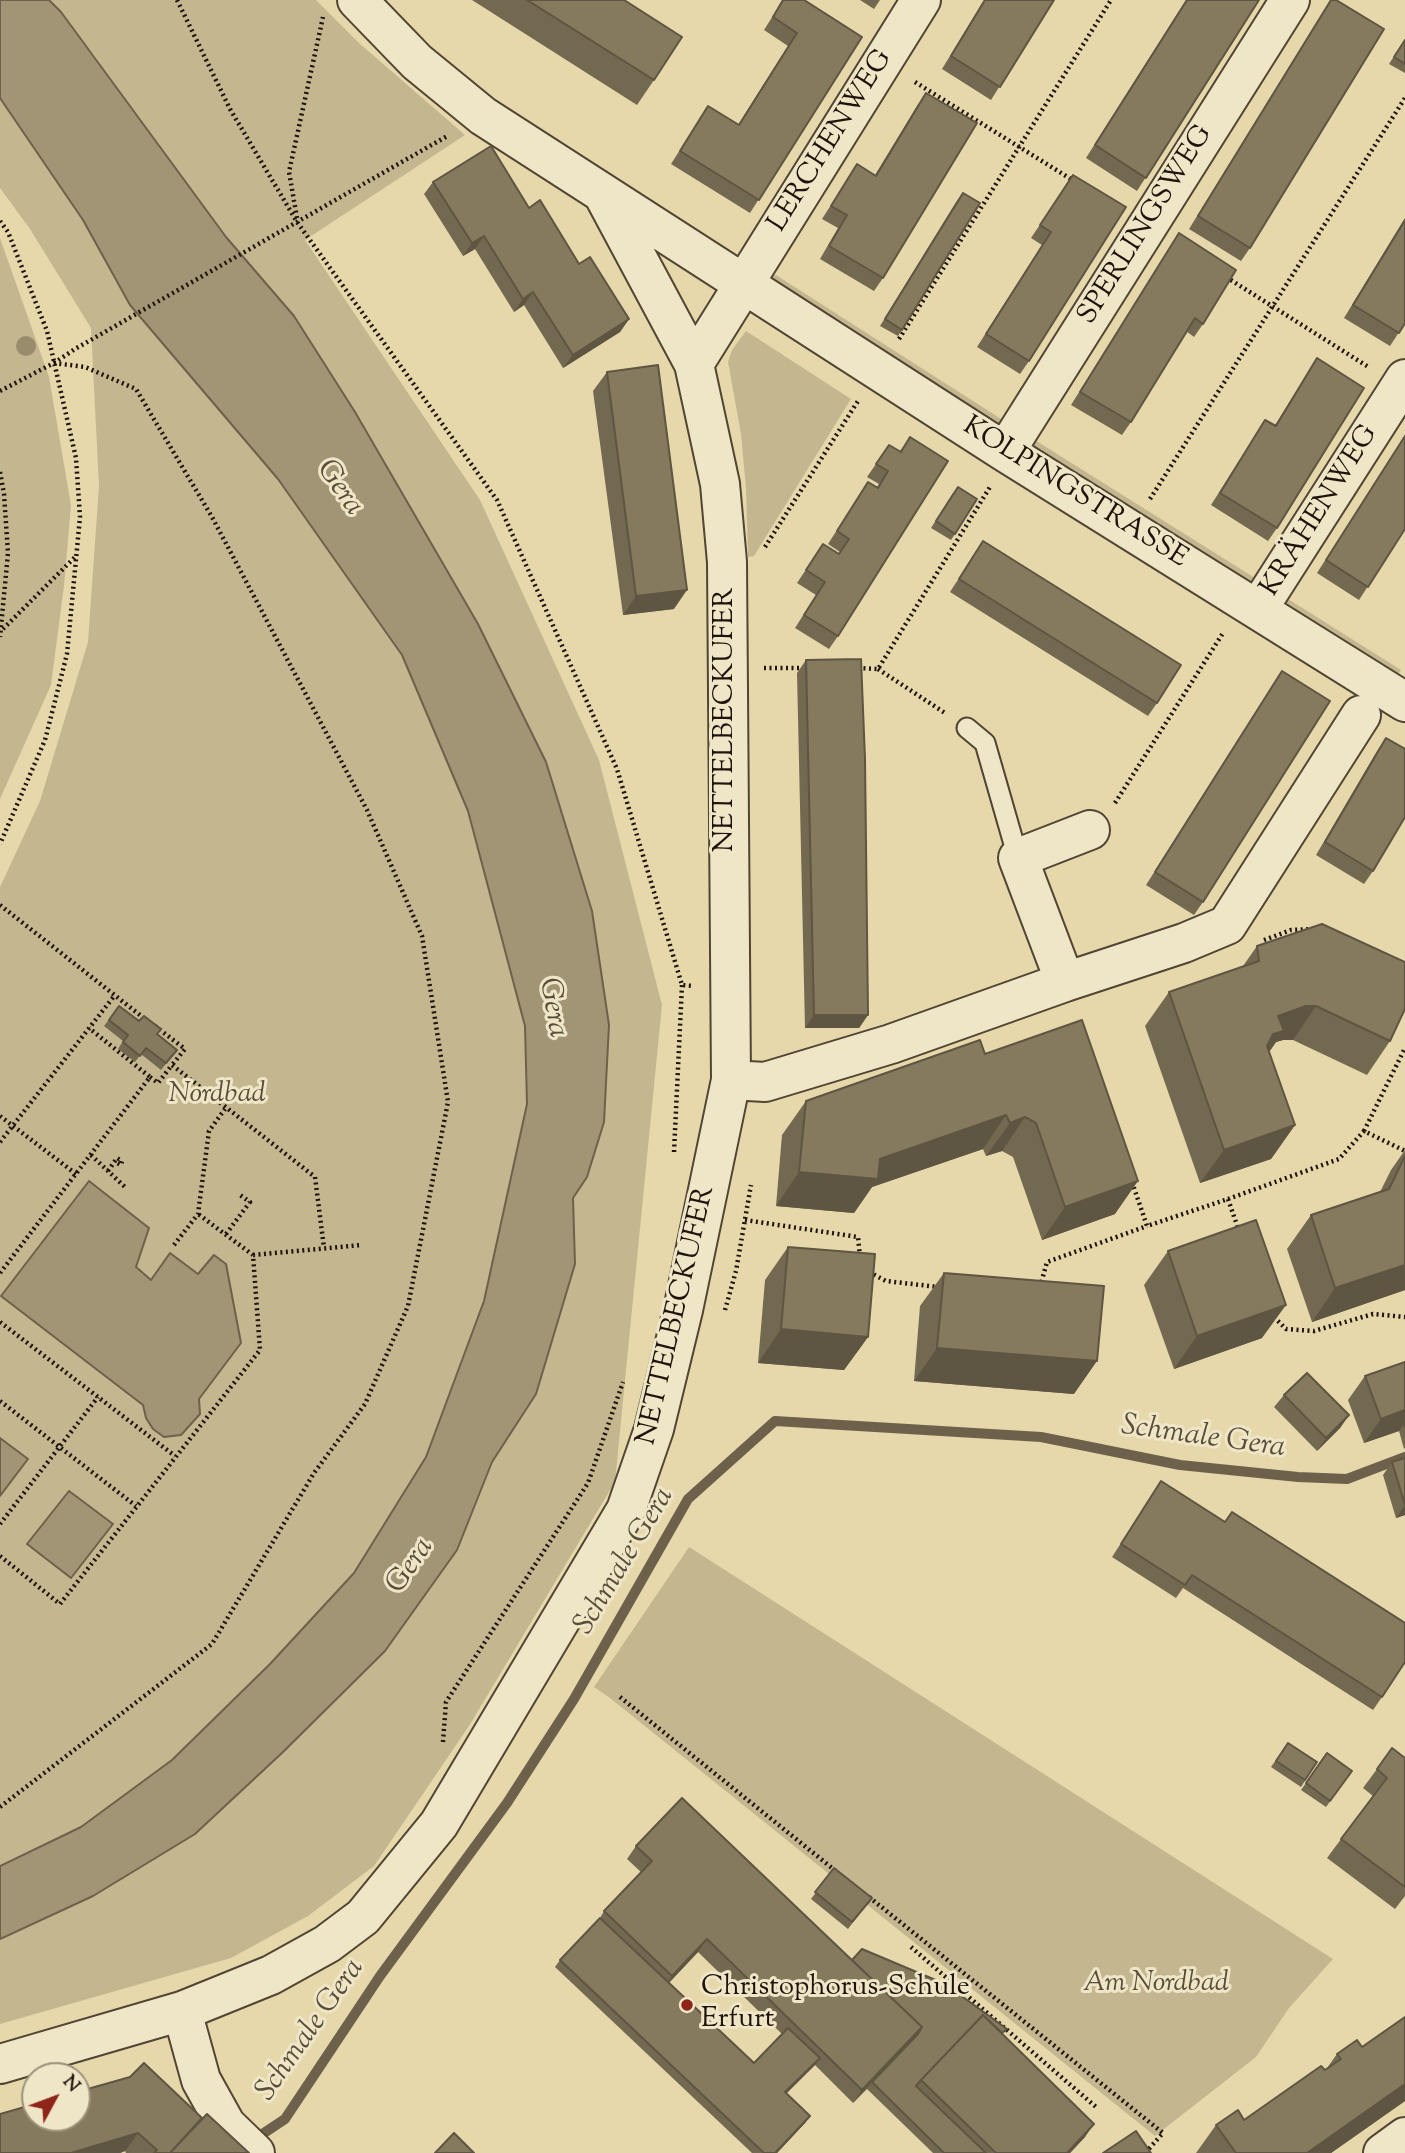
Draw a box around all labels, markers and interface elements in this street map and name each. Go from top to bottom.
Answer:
street label: LERCHENWEG [763,45,901,239]
street label: SPERLINGSWEG [1072,120,1222,332]
street label: KOLPINGSTRASSE [955,411,1193,577]
street label: KRÄHENWEG [1255,420,1387,604]
water label: Gera [306,454,370,524]
street label: NETTELBECKUFER [710,588,744,852]
water label: Gera [528,976,574,1040]
park label: Nordbad [168,1079,266,1113]
street label: NETTELBECKUFER [632,1183,724,1449]
water label: Schmale Gera [1119,1410,1287,1468]
water label: Schmale Gera [568,1482,684,1642]
water label: Gera [380,1532,444,1602]
water label: Schmale Gera [250,1953,374,2109]
park label: Am Nordbad [1083,1968,1229,2002]
place label: Christophorus-Schule Erfurt [701,1972,970,2038]
marker: Christophorus-Schule Erfurt [679,1997,695,2013]
north arrow [21,2062,91,2132]
text: N [56,2070,86,2099]

